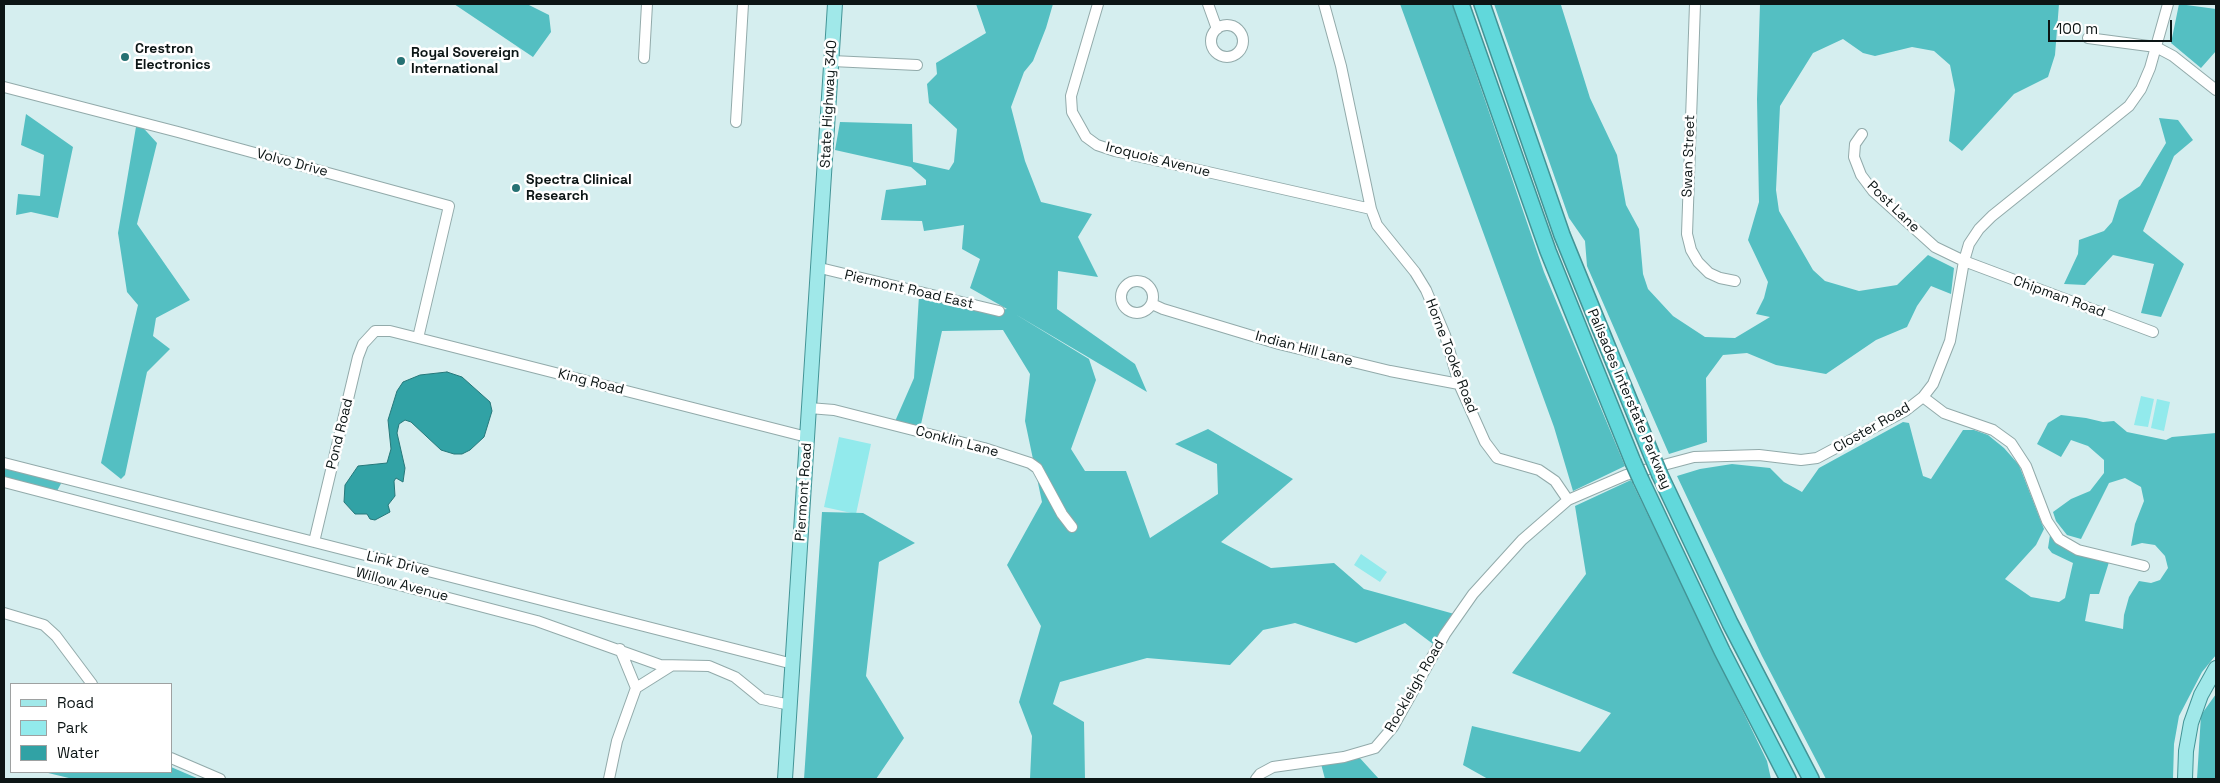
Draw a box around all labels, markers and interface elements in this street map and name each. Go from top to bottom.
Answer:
scale bar [2050,10,2174,42]
text: 100 m [2056,19,2098,38]
street label: State Highway 340 [817,40,841,168]
place label: Crestron Electronics [135,41,211,74]
place label: Royal Sovereign International [411,45,519,78]
marker: Crestron Electronics [119,51,131,63]
marker: Royal Sovereign International [395,55,407,67]
street label: Swan Street [1679,114,1699,198]
street label: Iroquois Avenue [1104,139,1212,181]
street label: Volvo Drive [254,145,330,181]
place label: Spectra Clinical Research [526,172,632,204]
street label: Post Lane [1863,178,1923,236]
marker: Spectra Clinical Research [510,182,522,194]
street label: Piermont Road East [843,267,975,313]
street label: Chipman Road [2011,273,2107,321]
street label: Horne Tooke Road [1421,296,1481,416]
street label: Palisades Interstate Parkway [1583,306,1675,492]
street label: Indian Hill Lane [1253,328,1355,370]
street label: King Road [556,366,626,398]
street label: Pond Road [323,397,357,471]
street label: Closter Road [1831,399,1913,457]
street label: Conklin Lane [914,423,1000,461]
street label: Piermont Road [792,442,816,542]
street label: Link Drive [365,548,431,580]
street label: Willow Avenue [354,565,450,605]
street label: Rockleigh Road [1382,637,1448,735]
legend [10,683,172,773]
text: Road [57,693,94,712]
text: Park [57,718,88,737]
text: Water [57,743,99,762]

